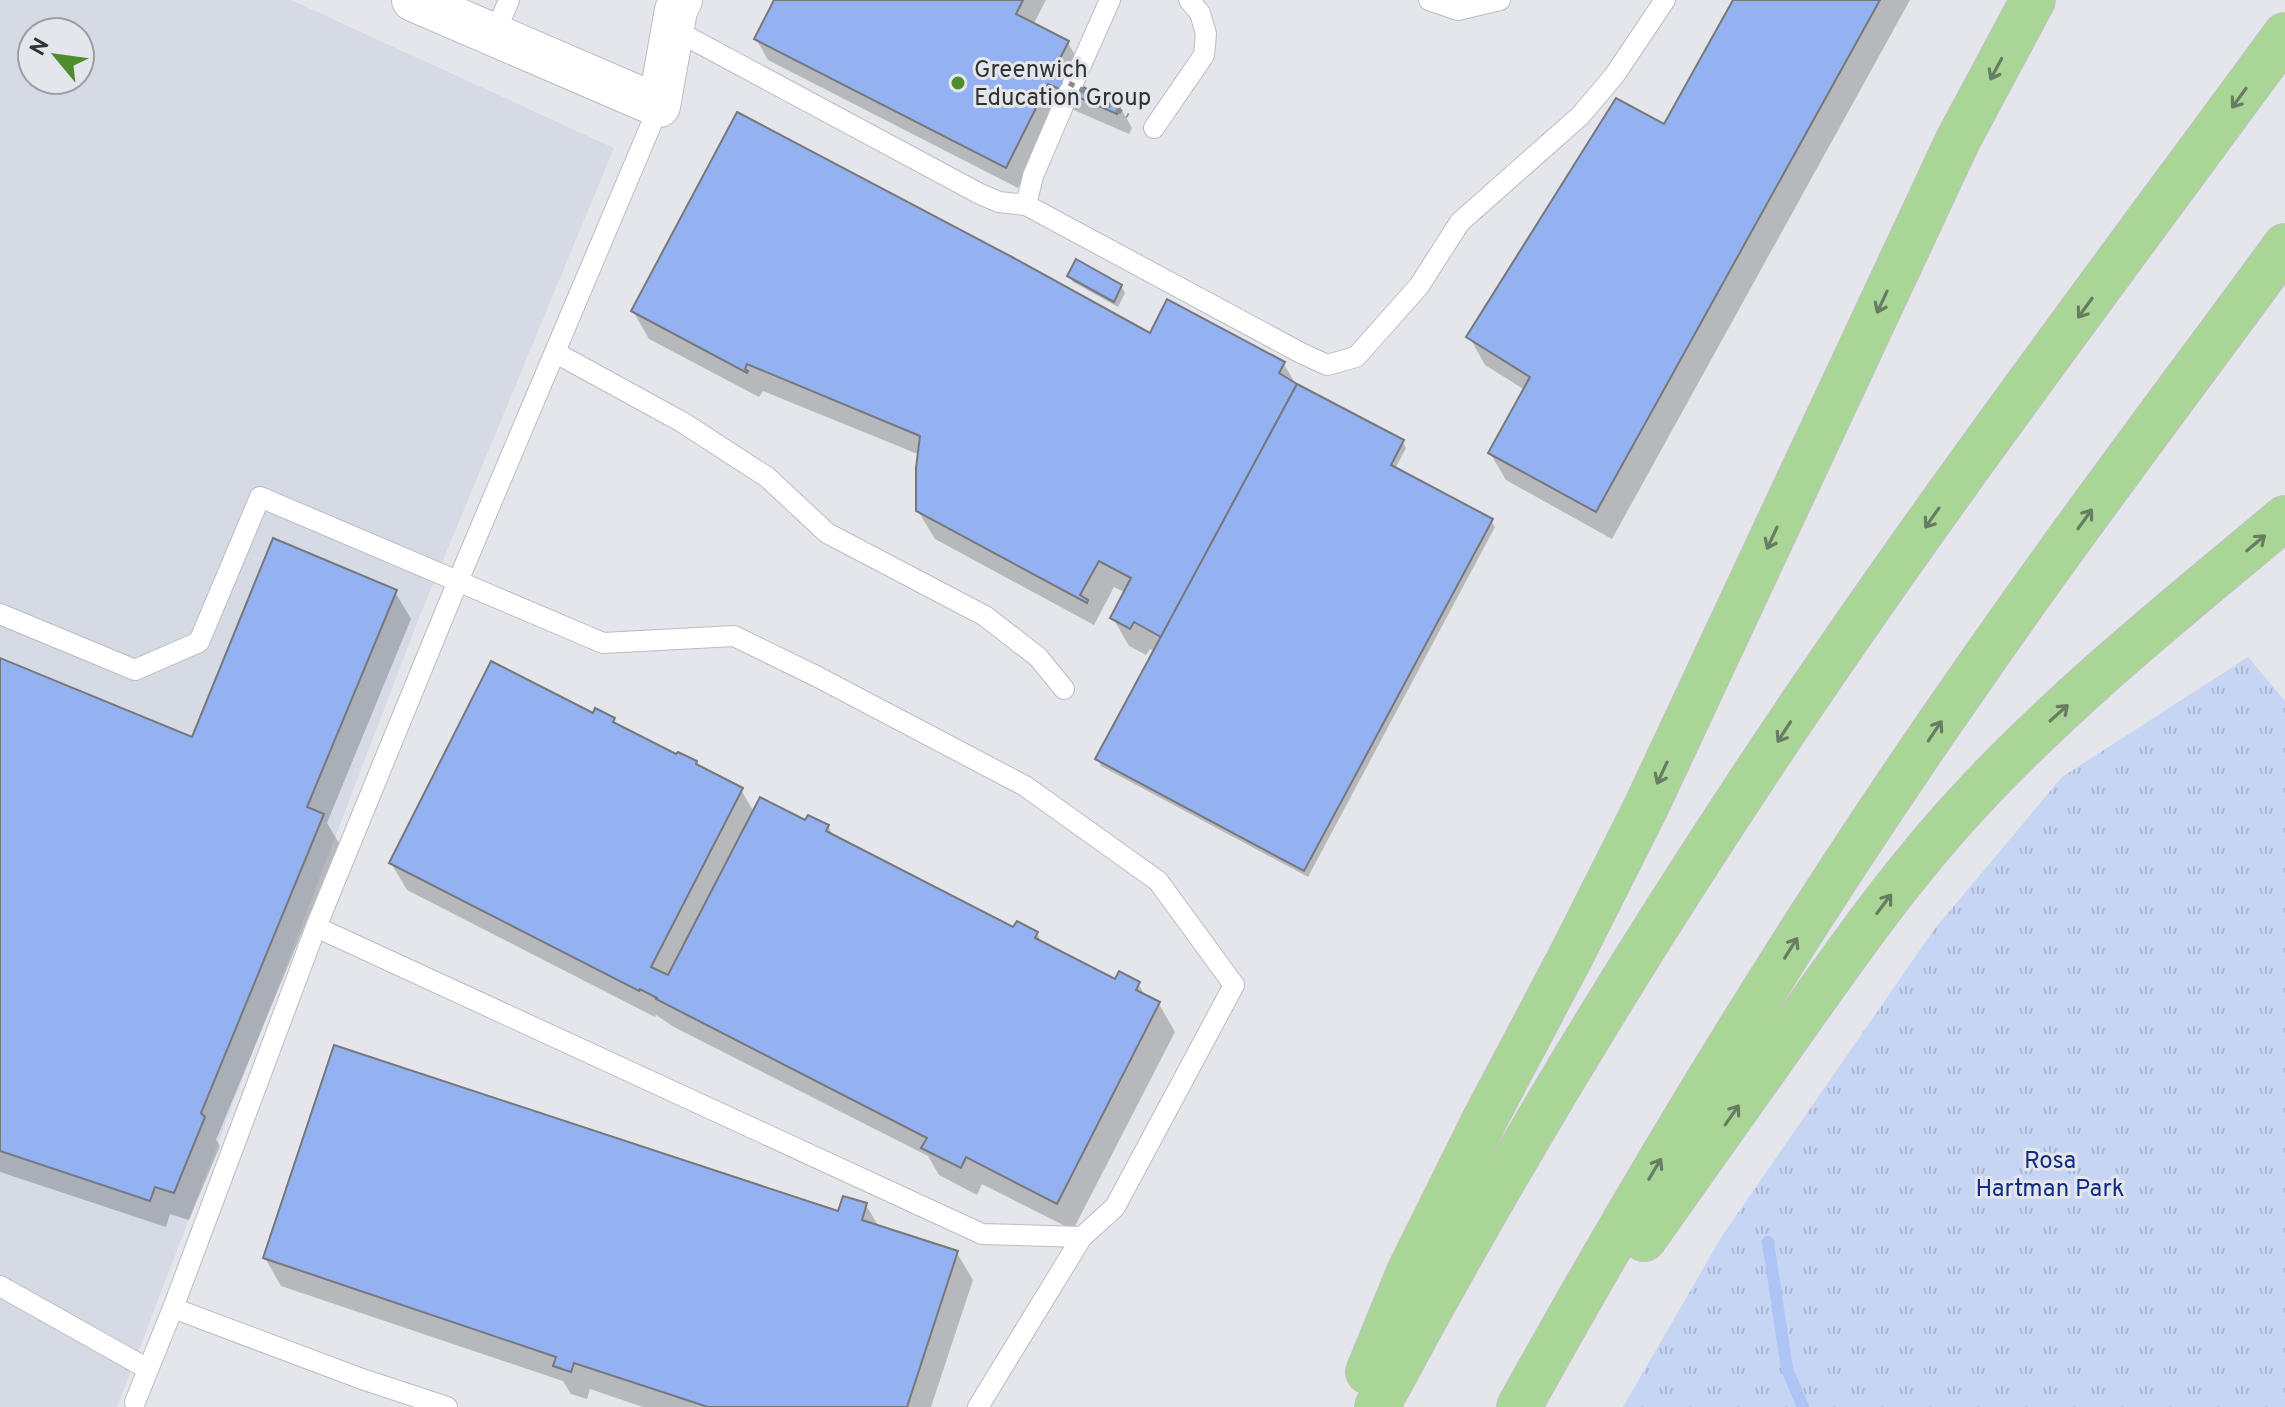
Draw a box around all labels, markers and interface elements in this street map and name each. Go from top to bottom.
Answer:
north arrow [16,16,96,96]
text: N [25,34,56,61]
place label: Greenwich Education Group [974,56,1151,114]
one-way arrow [1987,56,2003,80]
marker: Greenwich Education Group [949,74,967,92]
one-way arrow [2231,87,2248,108]
one-way arrow [1874,290,1889,314]
one-way arrow [2077,296,2093,318]
one-way arrow [1924,507,1940,529]
one-way arrow [2076,509,2093,530]
one-way arrow [1764,526,1779,550]
one-way arrow [2245,534,2265,552]
one-way arrow [2049,705,2069,723]
one-way arrow [1776,720,1792,742]
one-way arrow [1927,720,1943,743]
one-way arrow [1654,761,1669,785]
one-way arrow [1875,894,1892,915]
one-way arrow [1784,937,1800,960]
one-way arrow [1724,1105,1740,1127]
park label: Rosa Hartman Park [1976,1147,2124,1205]
one-way arrow [1647,1158,1663,1181]

